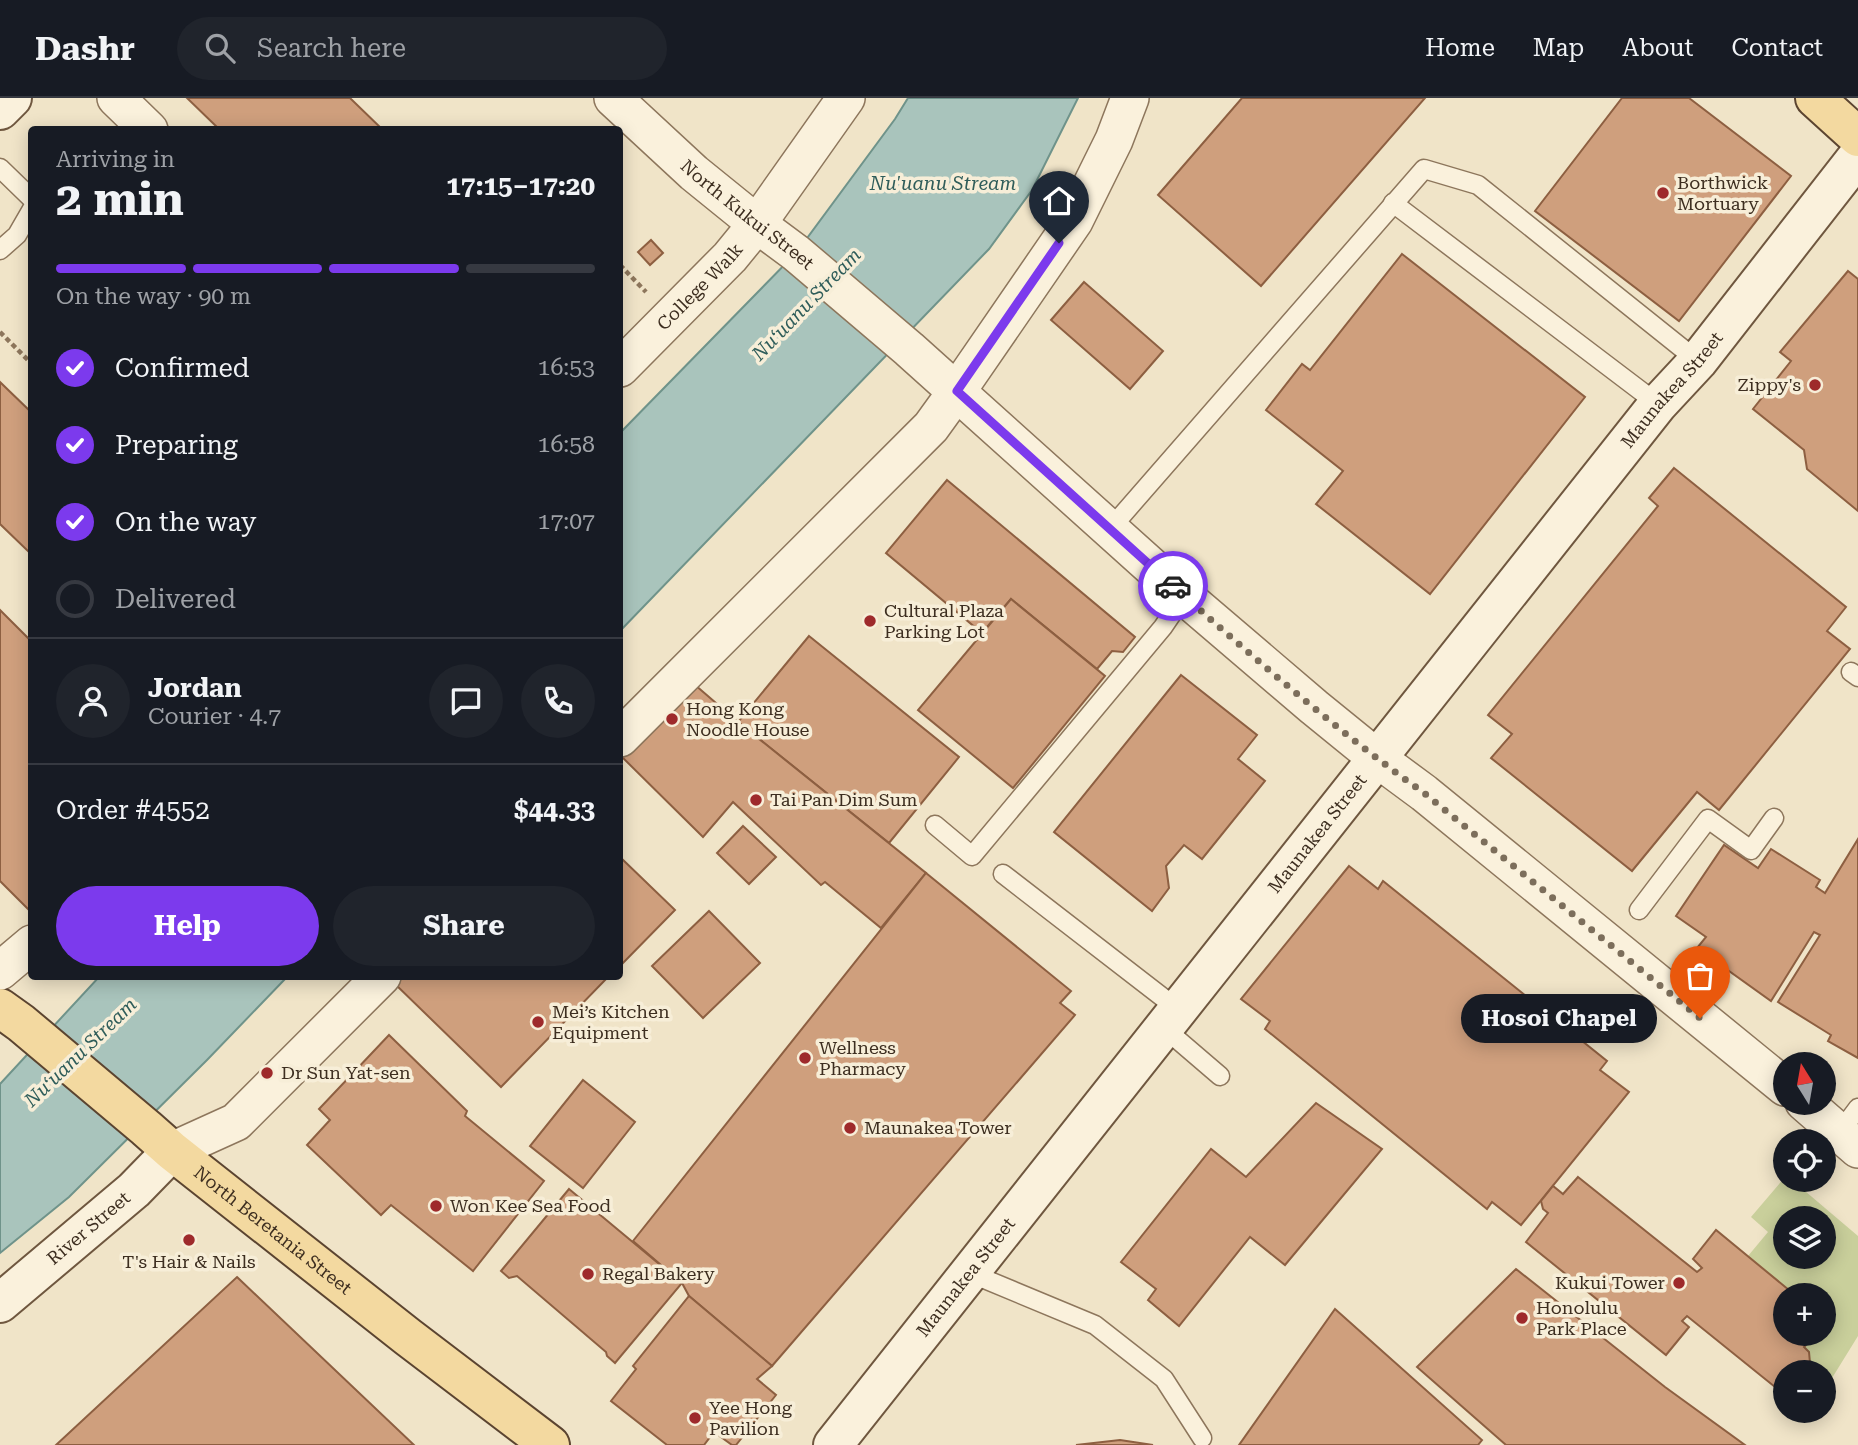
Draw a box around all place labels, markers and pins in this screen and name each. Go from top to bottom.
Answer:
pin [1029,171,1089,243]
place label: Borthwick Mortuary [1677,172,1768,214]
marker: Borthwick Mortuary [1655,185,1671,201]
place label: Zippy's [1737,374,1801,395]
marker: Zippy's [1807,377,1823,393]
place label: Cultural Plaza Parking Lot [884,600,1004,642]
marker: Cultural Plaza Parking Lot [862,613,878,629]
place label: Hong Kong Noodle House [686,698,809,740]
marker: Hong Kong Noodle House [664,711,680,727]
place label: Tai Pan Dim Sum [770,789,917,810]
marker: Tai Pan Dim Sum [748,792,764,808]
pin [1670,946,1730,1018]
callout: Hosoi Chapel [1462,993,1658,1042]
place label: Mei’s Kitchen Equipment [552,1001,670,1043]
marker: Mei’s Kitchen Equipment [530,1014,546,1030]
place label: Wellness Pharmacy [819,1037,906,1079]
marker: Wellness Pharmacy [797,1050,813,1066]
place label: Dr Sun Yat-sen [281,1062,411,1083]
marker: Dr Sun Yat-sen [259,1065,275,1081]
place label: Maunakea Tower [864,1117,1012,1138]
marker: Maunakea Tower [842,1120,858,1136]
place label: Won Kee Sea Food [450,1195,612,1216]
marker: Won Kee Sea Food [428,1198,444,1214]
marker: T's Hair & Nails [181,1232,197,1248]
place label: T's Hair & Nails [122,1251,256,1272]
place label: Regal Bakery [602,1263,715,1284]
marker: Regal Bakery [580,1266,596,1282]
place label: Kukui Tower [1555,1272,1665,1293]
marker: Kukui Tower [1671,1275,1687,1291]
place label: Honolulu Park Place [1536,1297,1627,1339]
marker: Honolulu Park Place [1514,1310,1530,1326]
place label: Yee Hong Pavilion [709,1397,793,1439]
marker: Yee Hong Pavilion [687,1410,703,1426]

